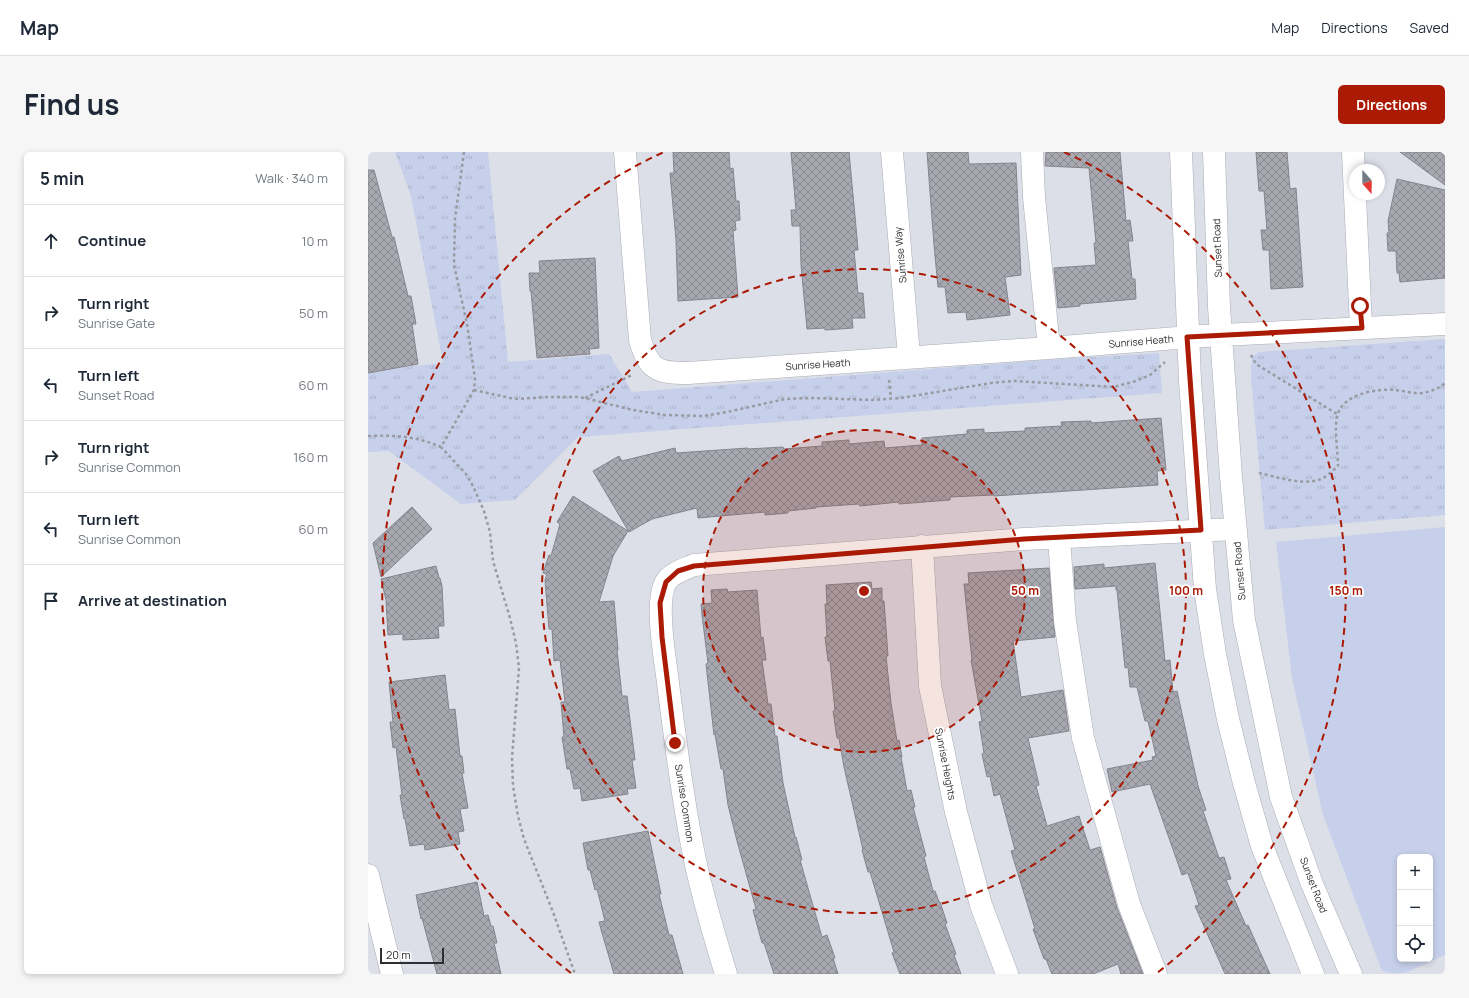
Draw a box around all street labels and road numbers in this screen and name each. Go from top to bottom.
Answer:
street label: Sunset Road [1209,218,1225,278]
street label: Sunrise Way [891,226,909,284]
street label: Sunrise Heath [1108,331,1174,351]
street label: Sunrise Heath [785,355,851,373]
street label: Sunset Road [1229,541,1249,601]
street label: Sunrise Heights [932,727,960,801]
street label: Sunrise Common [672,763,698,843]
street label: Sunset Road [1297,855,1331,915]

